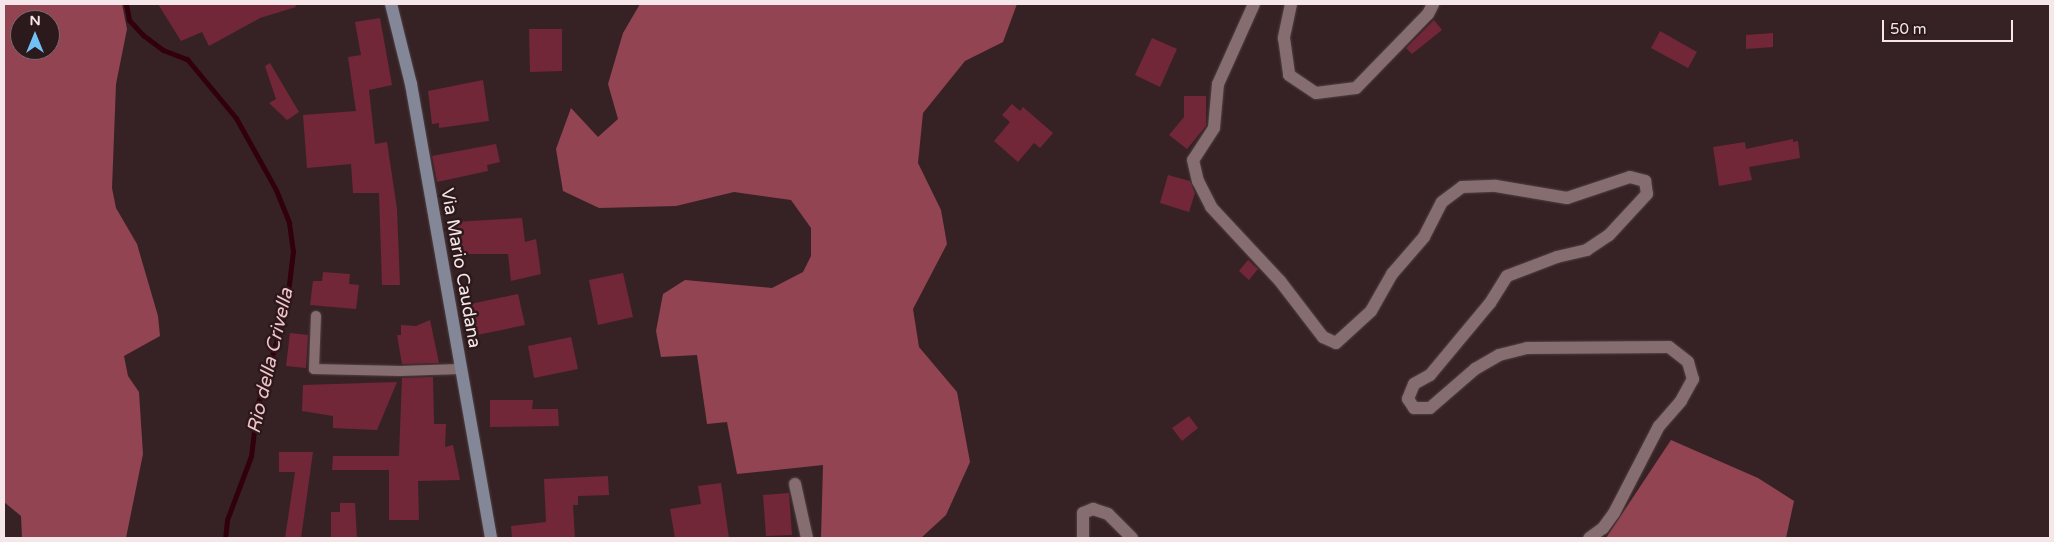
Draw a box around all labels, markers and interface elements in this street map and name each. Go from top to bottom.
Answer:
north arrow [10,10,60,60]
scale bar [1884,10,2015,42]
text: N [29,12,41,29]
text: 50 m [1890,20,1927,38]
street label: Via Mario Caudana [436,186,486,350]
water label: Rio della Crivella [243,286,299,436]

